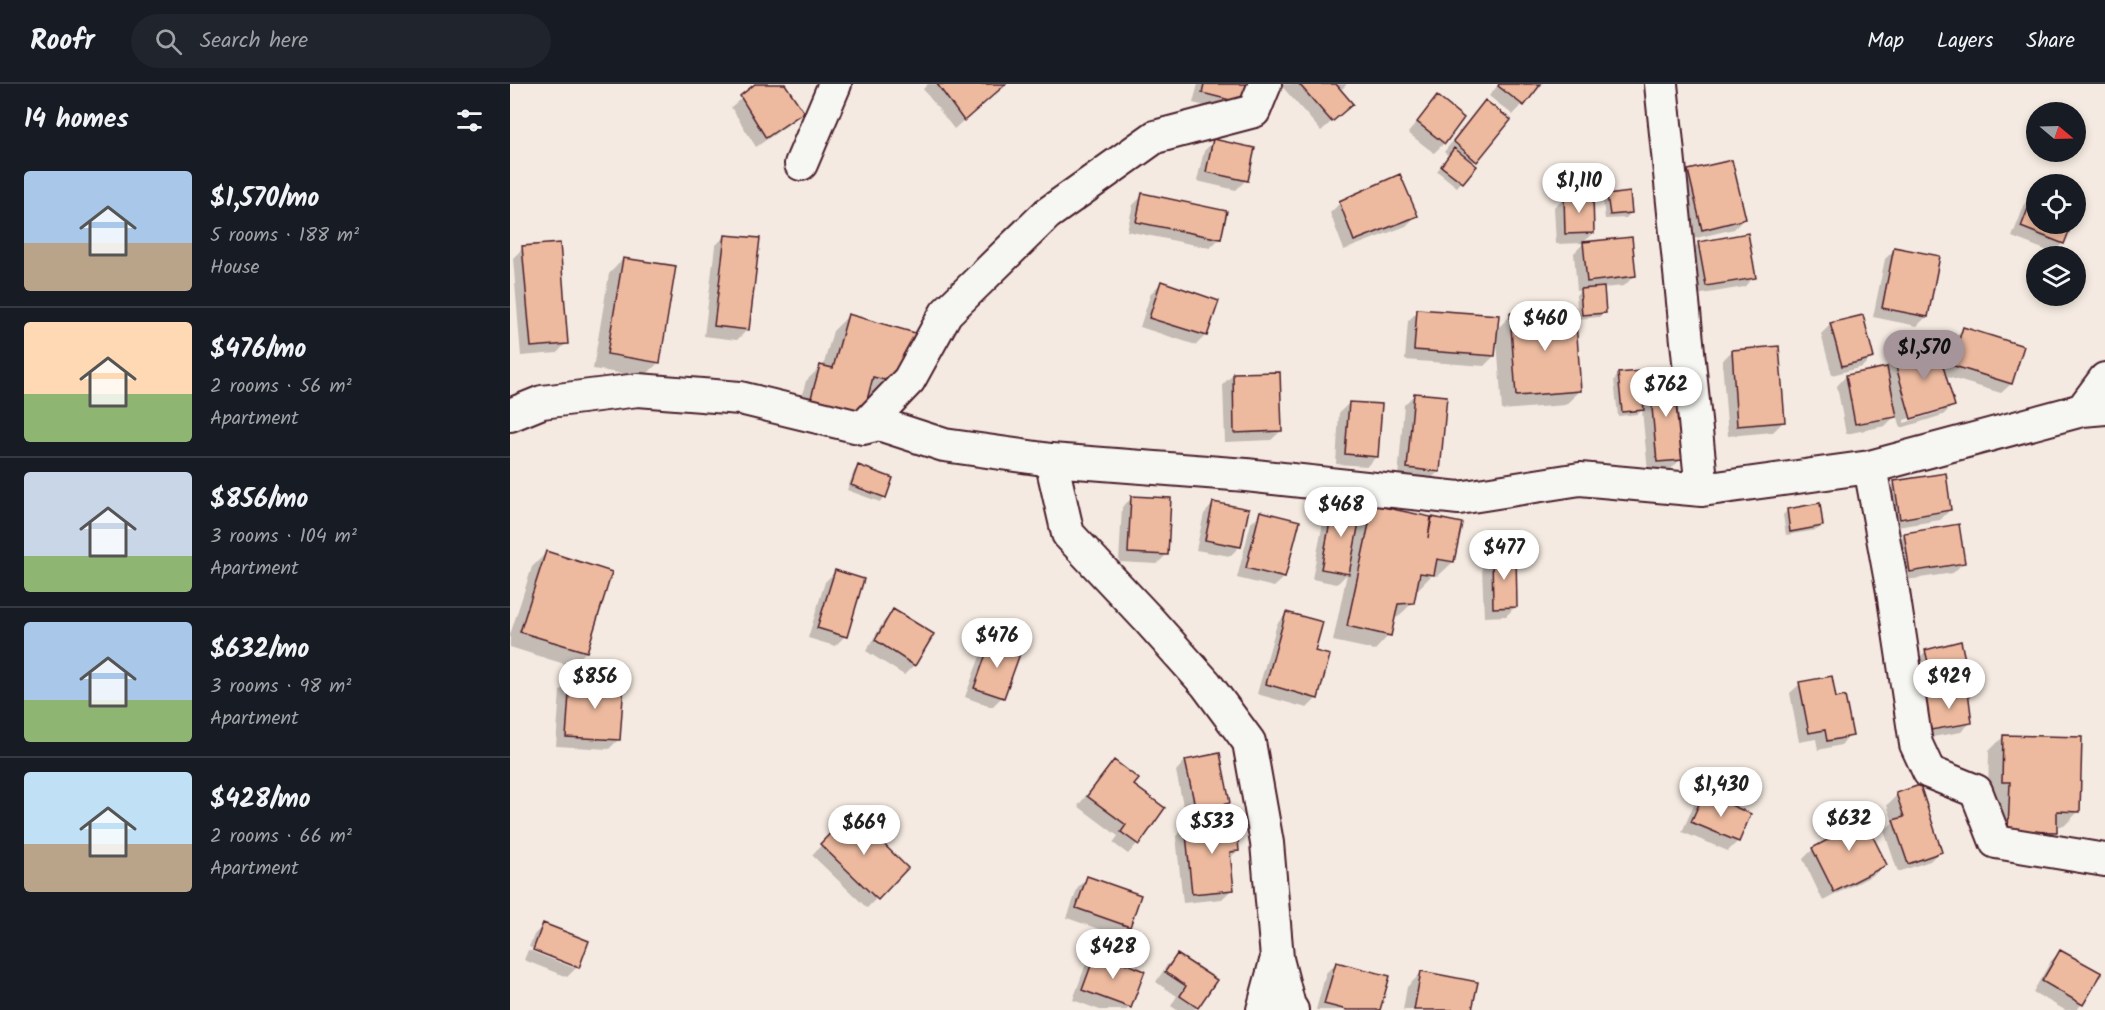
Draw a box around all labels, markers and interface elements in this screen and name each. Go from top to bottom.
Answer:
search box [131,14,551,68]
text: Roofr [30,19,95,64]
text: Search here [200,24,308,59]
icon: search [152,25,185,58]
text: Map [1867,25,1904,58]
text: Layers [1937,25,1993,58]
text: Share [2026,25,2075,58]
text: 14 homes [24,99,129,141]
north arrow [2026,102,2086,162]
map controls [2026,102,2086,306]
icon: filters [453,104,486,137]
pin: $1,110 [1530,163,1628,214]
text: $1,110 [1556,166,1602,198]
button: locate [2026,174,2086,234]
text: $1,570/mo [210,178,319,220]
icon: home [72,195,144,267]
text: 5 rooms · 188 m² [210,220,359,252]
button: layers [2026,246,2086,306]
text: House [210,252,260,284]
pin: $460 [1509,301,1581,352]
text: $460 [1523,304,1567,336]
text: $476/mo [210,329,306,371]
pin: $1,570 [1875,330,1973,381]
text: $1,570 [1898,333,1950,365]
icon: home [72,346,144,418]
pin: $762 [1630,367,1702,418]
text: $762 [1644,370,1688,402]
text: 2 rooms · 56 m² [210,371,352,403]
text: Apartment [210,403,299,435]
text: $856/mo [210,479,308,521]
pin: $468 [1305,487,1377,538]
text: $468 [1318,490,1364,522]
icon: home [72,496,144,568]
text: 3 rooms · 104 m² [210,521,357,553]
pin: $477 [1468,530,1540,581]
text: $477 [1483,533,1525,565]
text: Apartment [210,553,299,585]
pin: $476 [961,618,1033,669]
text: $476 [975,621,1019,653]
text: $632/mo [210,629,309,671]
icon: home [72,646,144,718]
pin: $856 [559,659,631,710]
pin: $929 [1913,659,1985,710]
text: $856 [573,662,617,694]
text: $929 [1927,662,1971,694]
text: 3 rooms · 98 m² [210,671,351,703]
text: Apartment [210,703,299,735]
pin: $1,430 [1672,767,1770,818]
text: $1,430 [1693,770,1749,802]
text: $428/mo [210,779,311,821]
icon: home [72,796,144,868]
pin: $632 [1813,801,1885,852]
pin: $533 [1176,804,1248,855]
text: $632 [1826,804,1872,836]
pin: $669 [828,805,900,856]
text: $533 [1190,807,1234,839]
text: $669 [842,808,886,840]
text: 2 rooms · 66 m² [210,821,352,853]
text: Apartment [210,853,299,885]
pin: $428 [1077,929,1149,980]
text: $428 [1090,932,1136,964]

